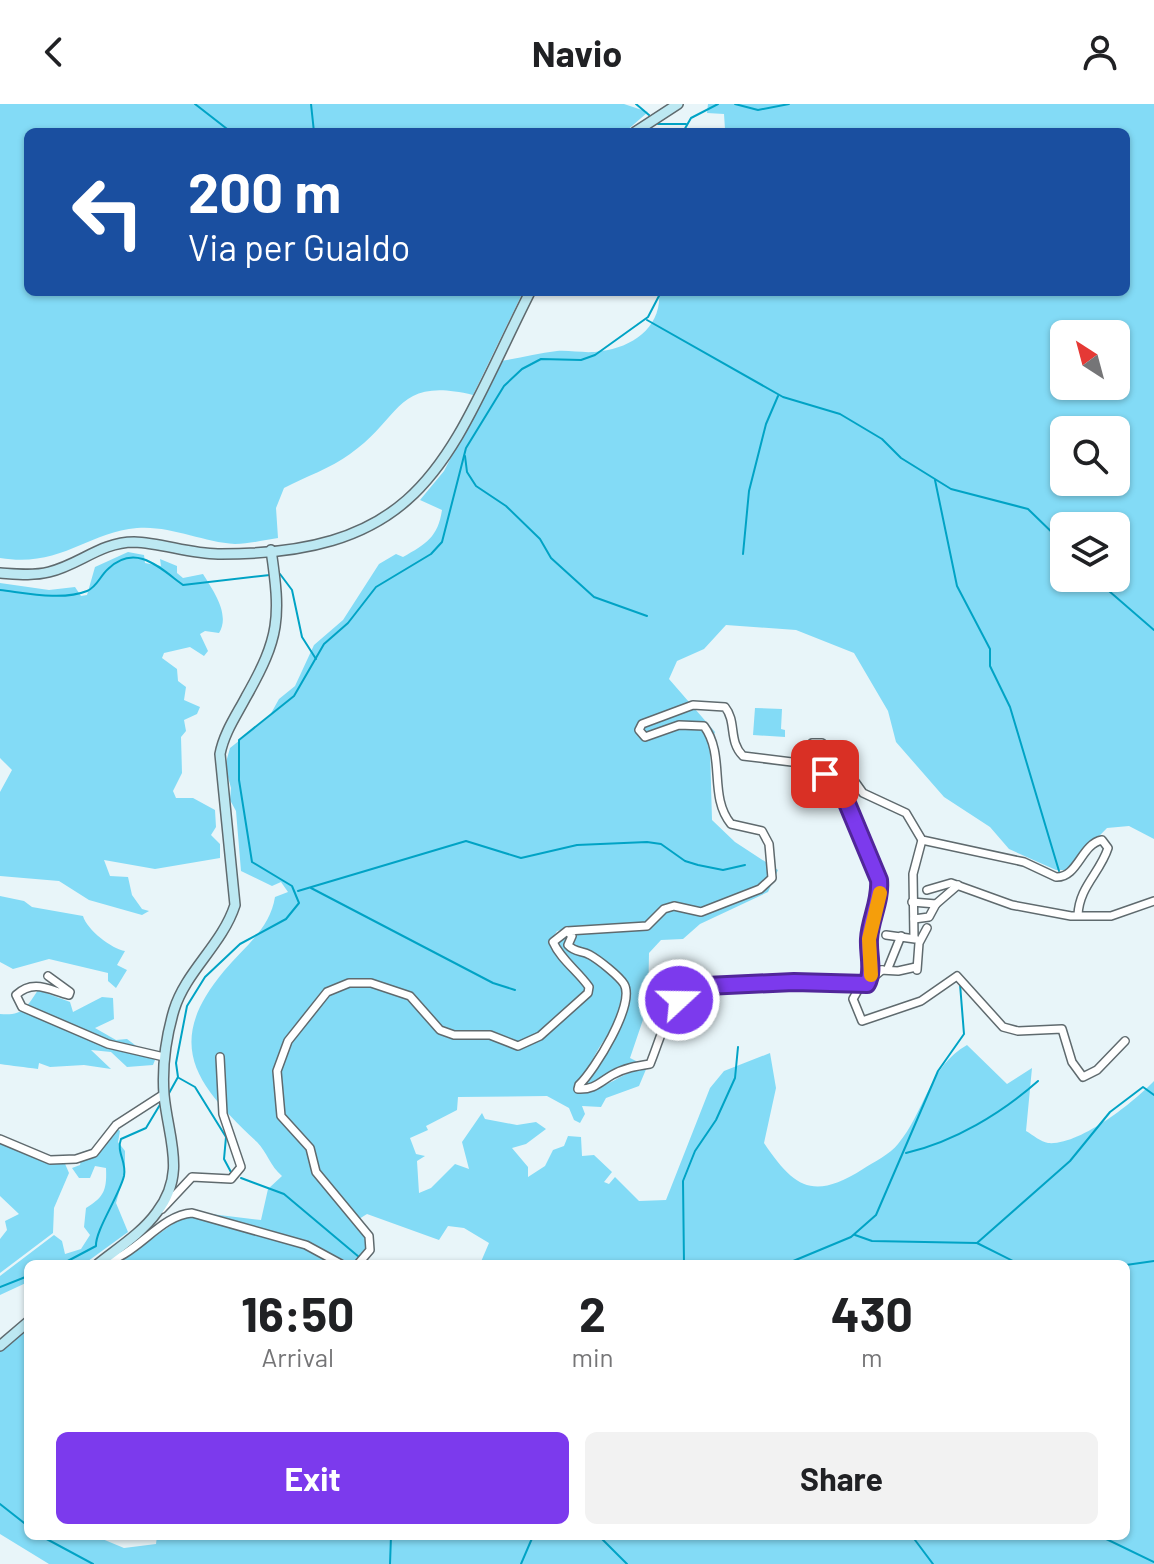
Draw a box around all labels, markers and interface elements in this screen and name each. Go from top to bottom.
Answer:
icon: back [32,30,76,74]
icon: person [1078,30,1122,74]
text: Navio [532,31,622,74]
text: 200 m [188,157,341,224]
icon: left [56,160,160,264]
text: Via per Gualdo [188,225,410,268]
north arrow [1050,320,1130,400]
map controls [1050,320,1130,592]
button: search [1050,416,1130,496]
button: layers [1050,512,1130,592]
pin [791,740,859,808]
icon: arrive [803,752,847,796]
position arrow [637,958,721,1042]
text: 16:50 [241,1284,354,1342]
text: 2 [579,1284,606,1342]
text: 430 [831,1284,913,1342]
text: Arrival [261,1341,334,1372]
text: min [571,1341,614,1372]
text: m [861,1341,883,1372]
button: Exit [56,1432,569,1524]
button: Share [585,1432,1098,1524]

